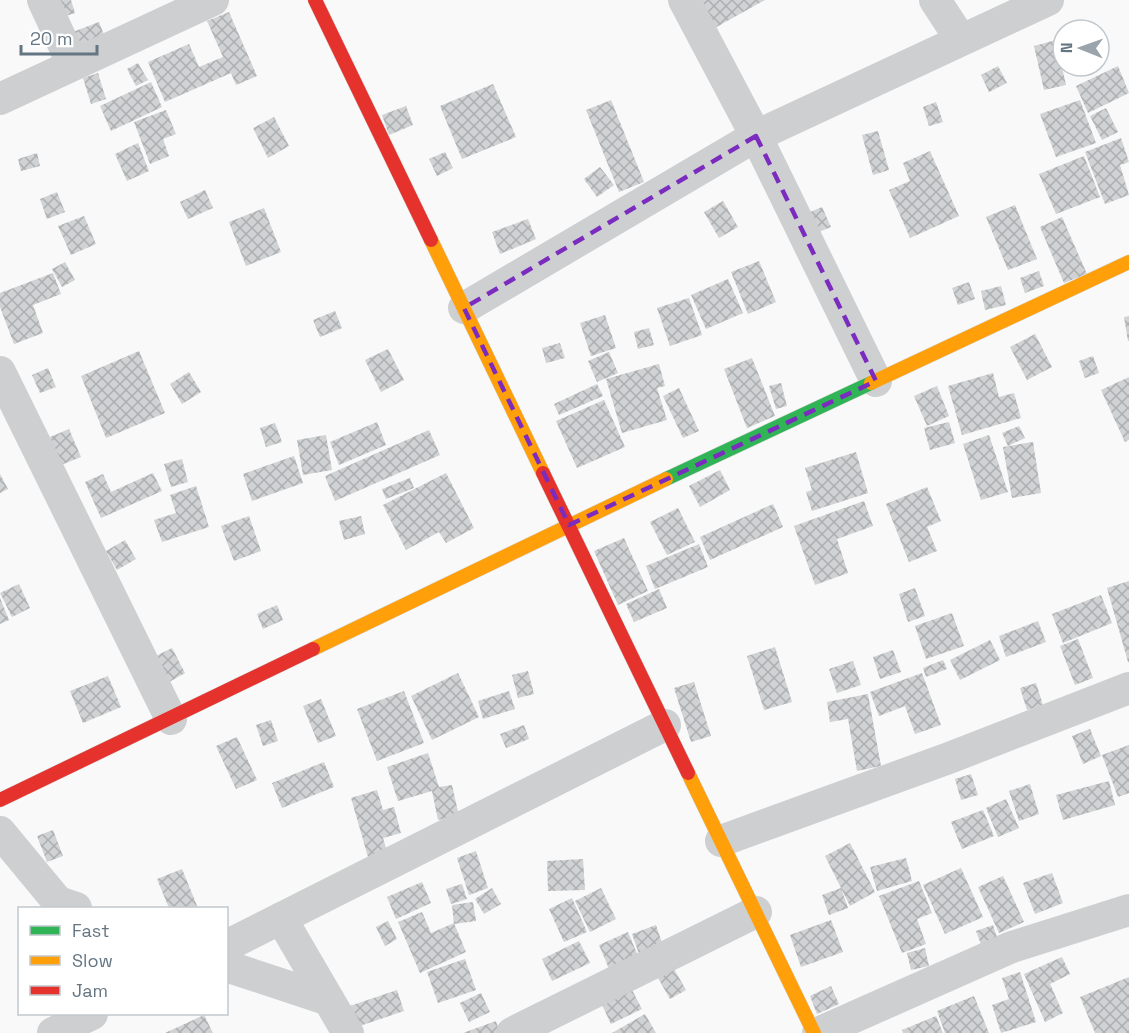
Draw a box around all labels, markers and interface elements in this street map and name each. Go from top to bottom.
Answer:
scale bar [21,18,98,56]
north arrow [1051,18,1111,78]
text: 20 m [30,27,73,50]
text: N [1056,42,1077,53]
legend [18,907,228,1015]
text: Fast [72,919,109,942]
text: Slow [72,949,113,972]
text: Jam [72,979,108,1002]

